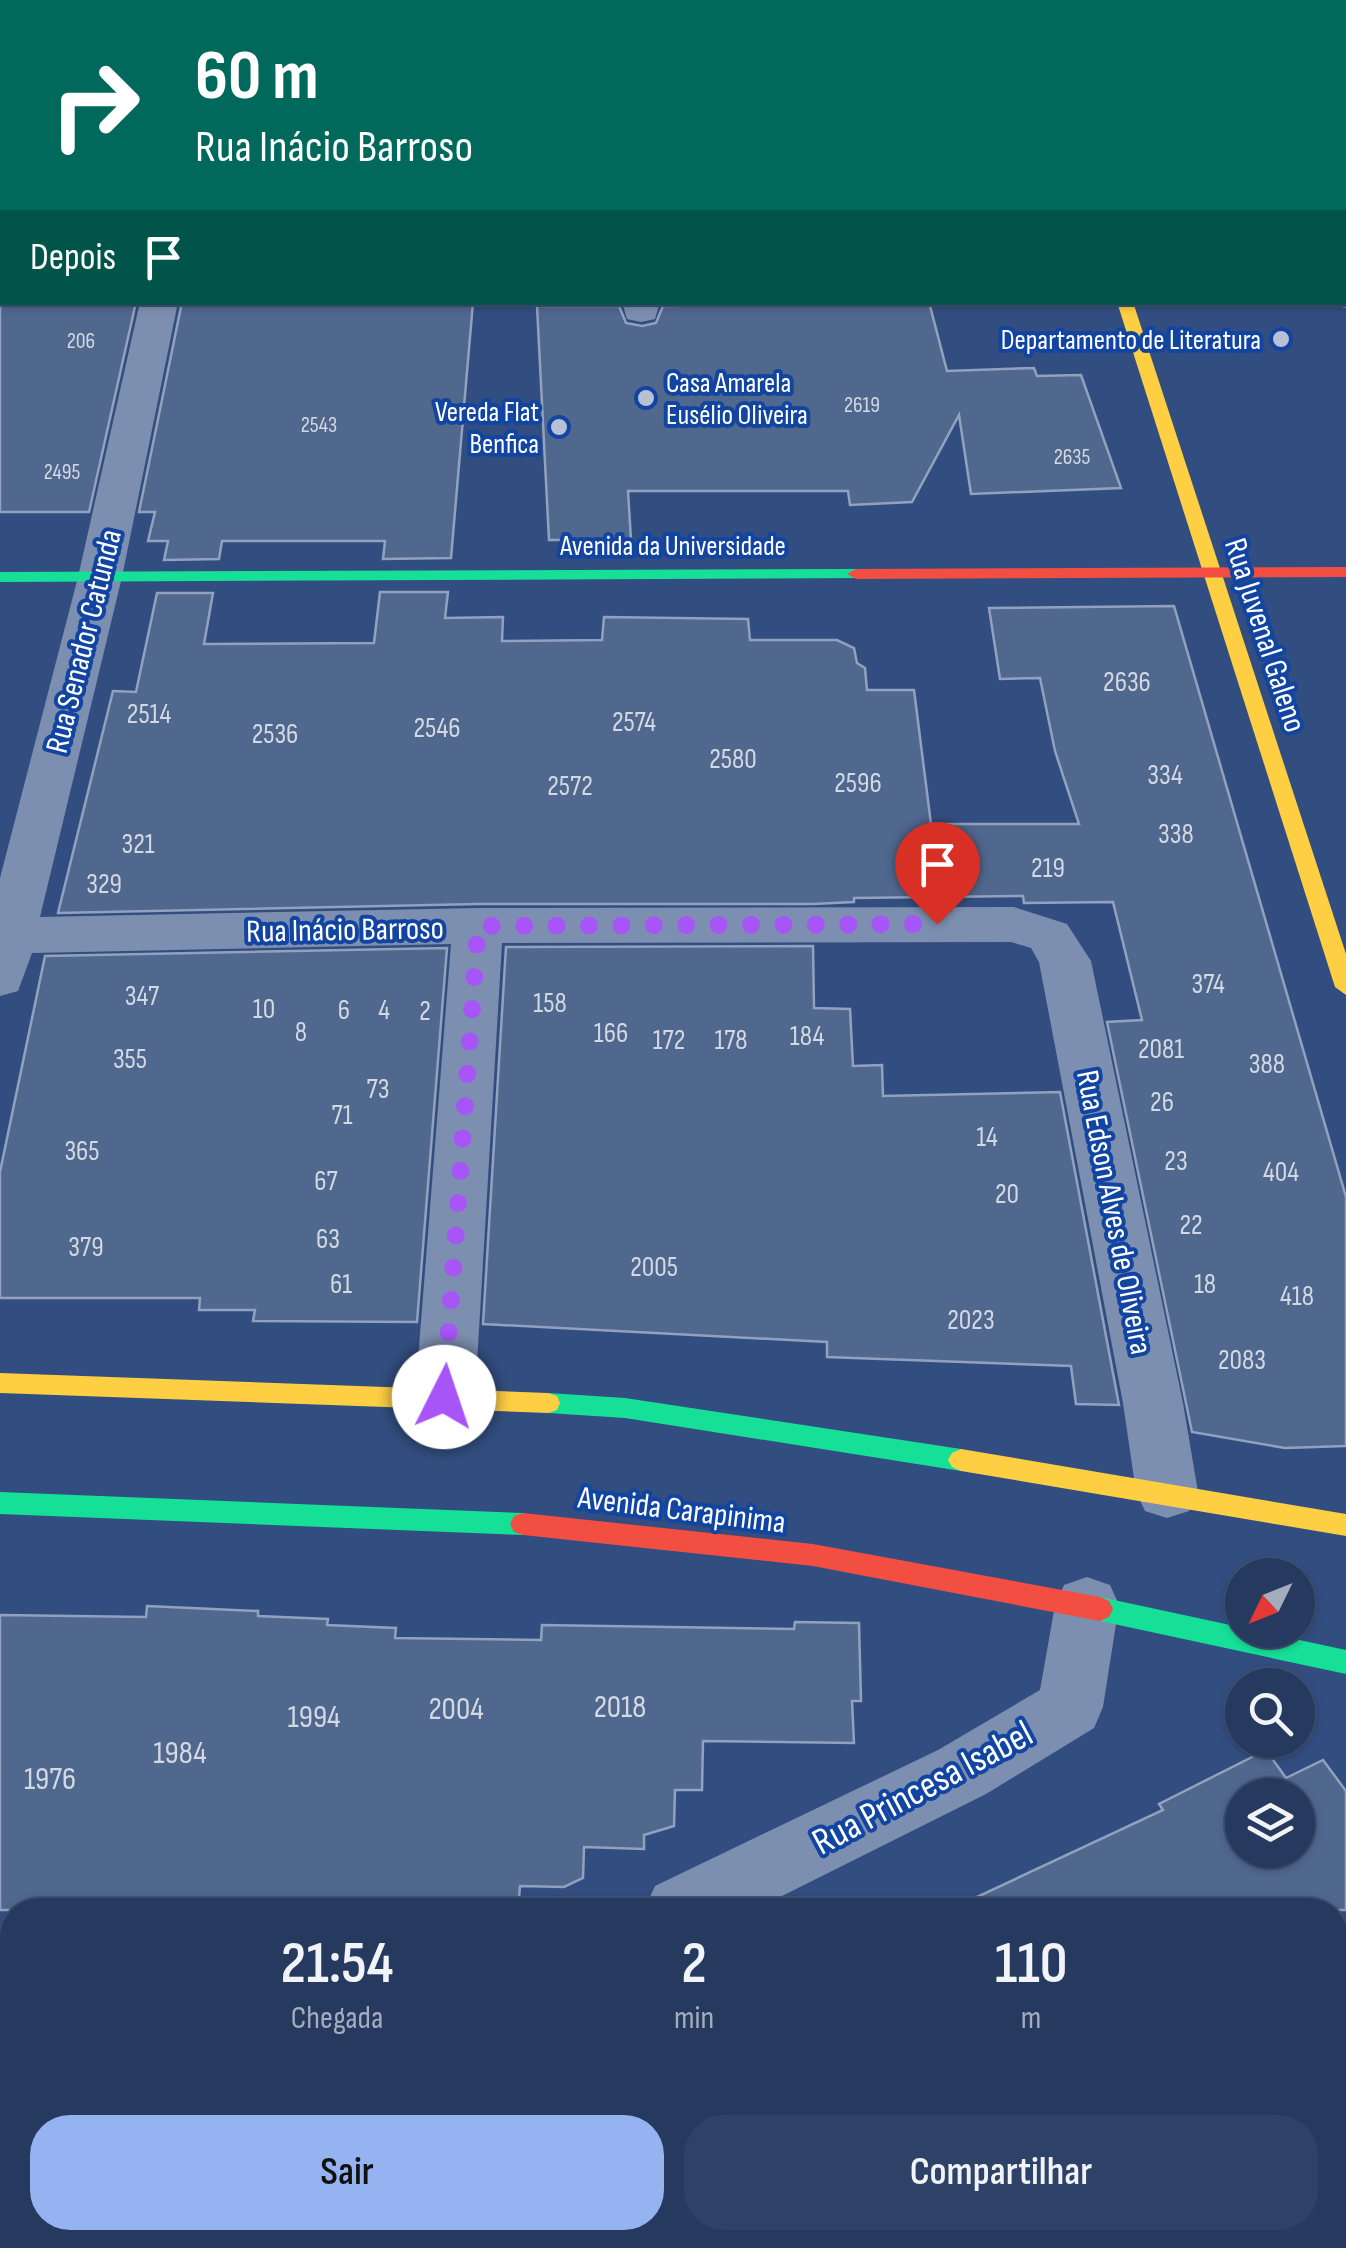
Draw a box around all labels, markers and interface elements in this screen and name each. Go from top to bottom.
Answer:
text: 60 m [195,35,319,119]
icon: right [30,40,160,170]
text: Rua Inácio Barroso [195,120,473,175]
icon: arrive [136,230,191,285]
text: Depois [30,235,116,280]
place label: Departamento de Literatura [1001,324,1261,357]
house number: 206 [67,328,95,355]
marker: Departamento de Literatura [1270,328,1292,350]
place label: Casa Amarela Eusélio Oliveira [666,367,808,432]
marker: Casa Amarela Eusélio Oliveira [635,387,657,409]
house number: 2619 [844,392,880,419]
place label: Vereda Flat Benfica [435,396,539,461]
house number: 2543 [301,412,337,439]
marker: Vereda Flat Benfica [548,416,570,438]
house number: 2635 [1054,444,1091,471]
house number: 2495 [44,459,81,486]
street label: Rua Senador Catunda [38,526,131,757]
street label: Avenida da Universidade [559,530,786,563]
street label: Rua Juvenal Galeno [1215,534,1314,737]
house number: 2636 [1103,666,1151,699]
house number: 2514 [127,698,171,731]
house number: 2574 [612,706,656,739]
house number: 2546 [414,712,460,745]
house number: 2536 [252,718,298,751]
house number: 2580 [709,743,757,776]
house number: 334 [1147,759,1183,792]
house number: 2596 [834,767,882,800]
house number: 2572 [547,770,593,803]
house number: 338 [1158,818,1194,851]
pin [895,822,980,925]
house number: 321 [121,828,155,861]
icon: arrive [910,837,965,892]
house number: 219 [1031,852,1065,885]
house number: 329 [86,868,122,901]
street label: Rua Inácio Barroso [246,909,444,952]
house number: 374 [1191,968,1225,1001]
house number: 347 [125,980,159,1013]
house number: 158 [533,987,567,1020]
house number: 10 [253,993,275,1026]
house number: 6 [338,994,350,1027]
house number: 4 [378,994,390,1027]
house number: 2 [419,995,431,1028]
house number: 8 [295,1016,307,1049]
house number: 166 [594,1017,628,1050]
house number: 184 [790,1020,824,1053]
house number: 172 [653,1024,685,1057]
house number: 178 [714,1024,748,1057]
house number: 2081 [1138,1033,1184,1066]
house number: 355 [113,1043,147,1076]
house number: 388 [1249,1048,1285,1081]
street label: Rua Edson Alves de Oliveira [1067,1067,1160,1358]
house number: 73 [367,1073,389,1106]
house number: 26 [1150,1086,1174,1119]
house number: 71 [331,1099,353,1132]
house number: 14 [976,1121,998,1154]
house number: 365 [64,1135,100,1168]
house number: 23 [1164,1145,1188,1178]
house number: 404 [1263,1156,1299,1189]
house number: 67 [314,1165,338,1198]
house number: 20 [995,1178,1019,1211]
house number: 22 [1179,1209,1203,1242]
house number: 63 [316,1223,340,1256]
house number: 379 [68,1231,104,1264]
house number: 2005 [630,1251,678,1284]
house number: 61 [330,1268,352,1301]
house number: 18 [1194,1268,1216,1301]
house number: 418 [1280,1280,1314,1313]
house number: 2023 [947,1304,995,1337]
house number: 2083 [1218,1344,1266,1377]
position arrow [392,1345,496,1449]
street label: Avenida Carapinima [575,1478,788,1543]
north arrow [1225,1558,1315,1648]
map controls [1225,1558,1315,1868]
button: search [1225,1668,1315,1758]
house number: 2018 [594,1688,646,1727]
house number: 2004 [428,1690,484,1729]
house number: 1994 [288,1698,340,1737]
street label: Rua Princesa Isabel [805,1711,1040,1865]
house number: 1984 [153,1734,207,1773]
house number: 1976 [24,1760,76,1799]
button: layers [1225,1778,1315,1868]
text: 21:54 [281,1928,394,2000]
text: 2 [681,1928,707,2000]
text: 110 [995,1928,1067,2000]
text: Chegada [291,1999,383,2038]
text: min [674,1999,714,2038]
text: m [1021,1999,1041,2038]
button: Sair [30,2115,664,2230]
button: Compartilhar [684,2115,1318,2230]

